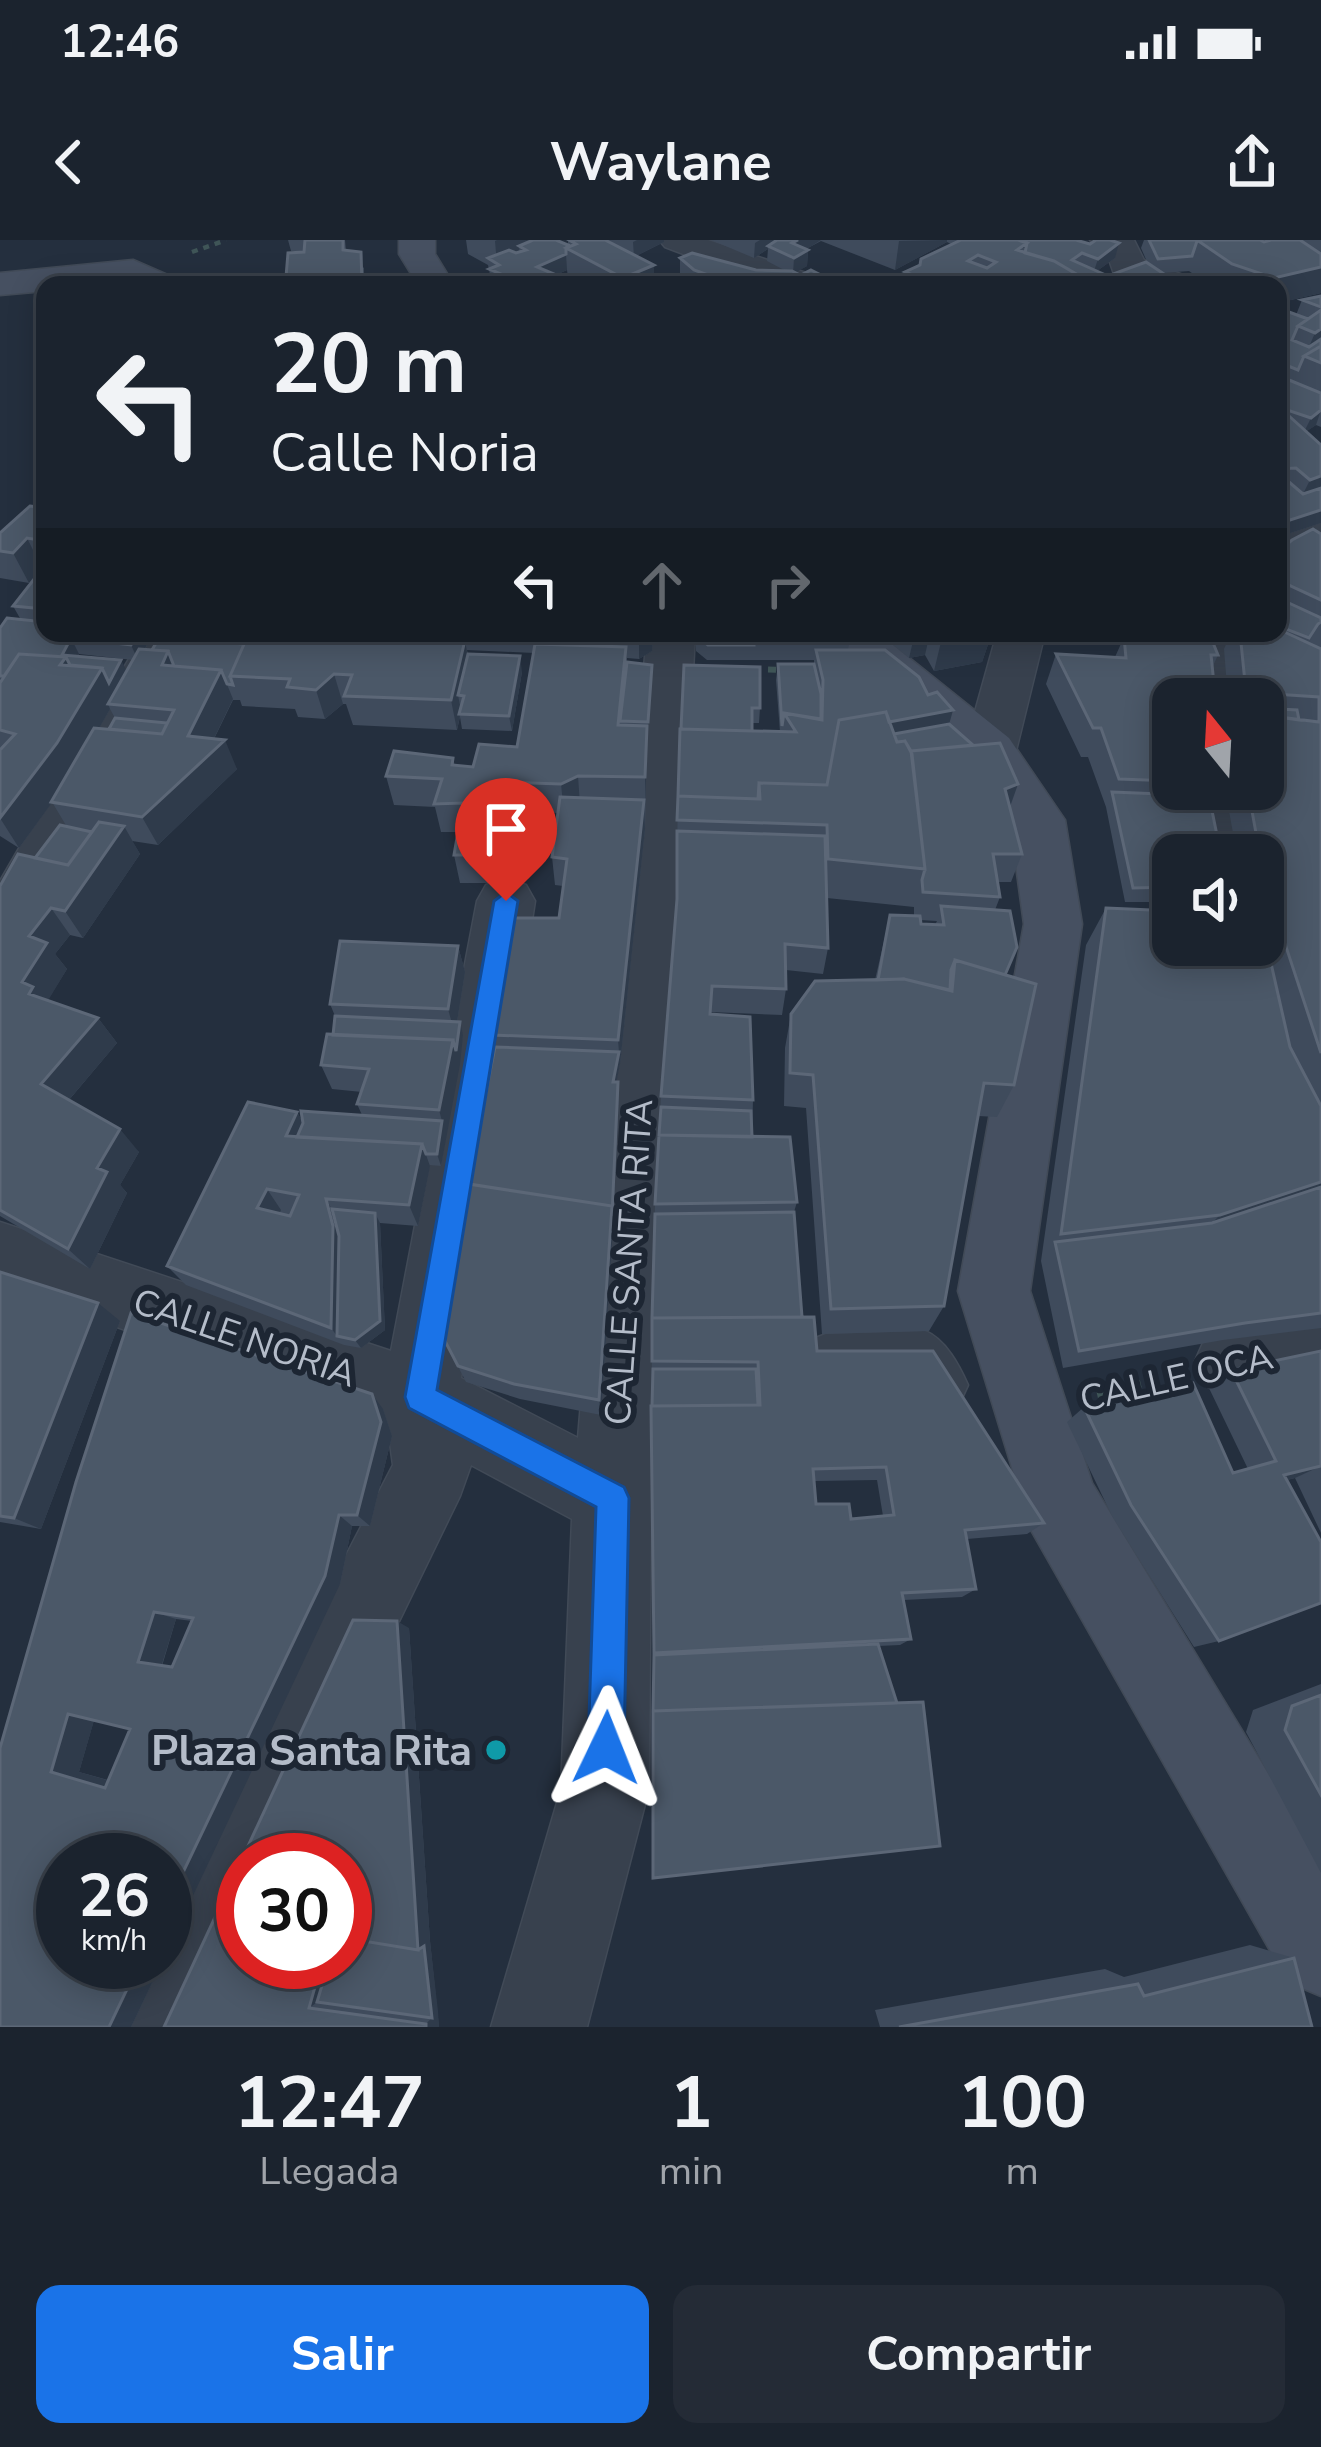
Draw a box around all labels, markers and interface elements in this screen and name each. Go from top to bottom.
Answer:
text: 12:46 [60,12,179,73]
text: Waylane [549,125,772,199]
icon: back [36,129,102,195]
icon: share [1219,129,1285,195]
text: 20 m [270,307,467,422]
icon: left [72,324,228,480]
text: Calle Noria [270,416,539,490]
icon: left [503,552,569,618]
icon: ahead [629,552,695,618]
icon: right [755,552,821,618]
north arrow [1152,678,1284,810]
map controls [1152,678,1284,966]
pin [455,778,557,901]
icon: arrive [473,796,539,862]
button: sound [1152,834,1284,966]
street label: CALLE SANTA RITA [594,1097,665,1427]
street label: CALLE NORIA [126,1277,363,1400]
street label: CALLE OCA [1075,1332,1278,1424]
position arrow [543,1685,669,1811]
place label: Plaza Santa Rita [151,1723,472,1780]
marker: Plaza Santa Rita [483,1737,509,1763]
speed limit sign: 30 [216,1833,372,1989]
text: 26 [78,1855,150,1937]
text: km/h [81,1920,147,1961]
text: 12:47 [234,2054,425,2152]
text: 1 [669,2054,713,2152]
text: 100 [957,2054,1087,2152]
text: Llegada [259,2145,399,2198]
text: min [659,2145,723,2198]
text: m [1005,2145,1039,2198]
button: Salir [36,2285,649,2423]
button: Compartir [673,2285,1285,2423]

